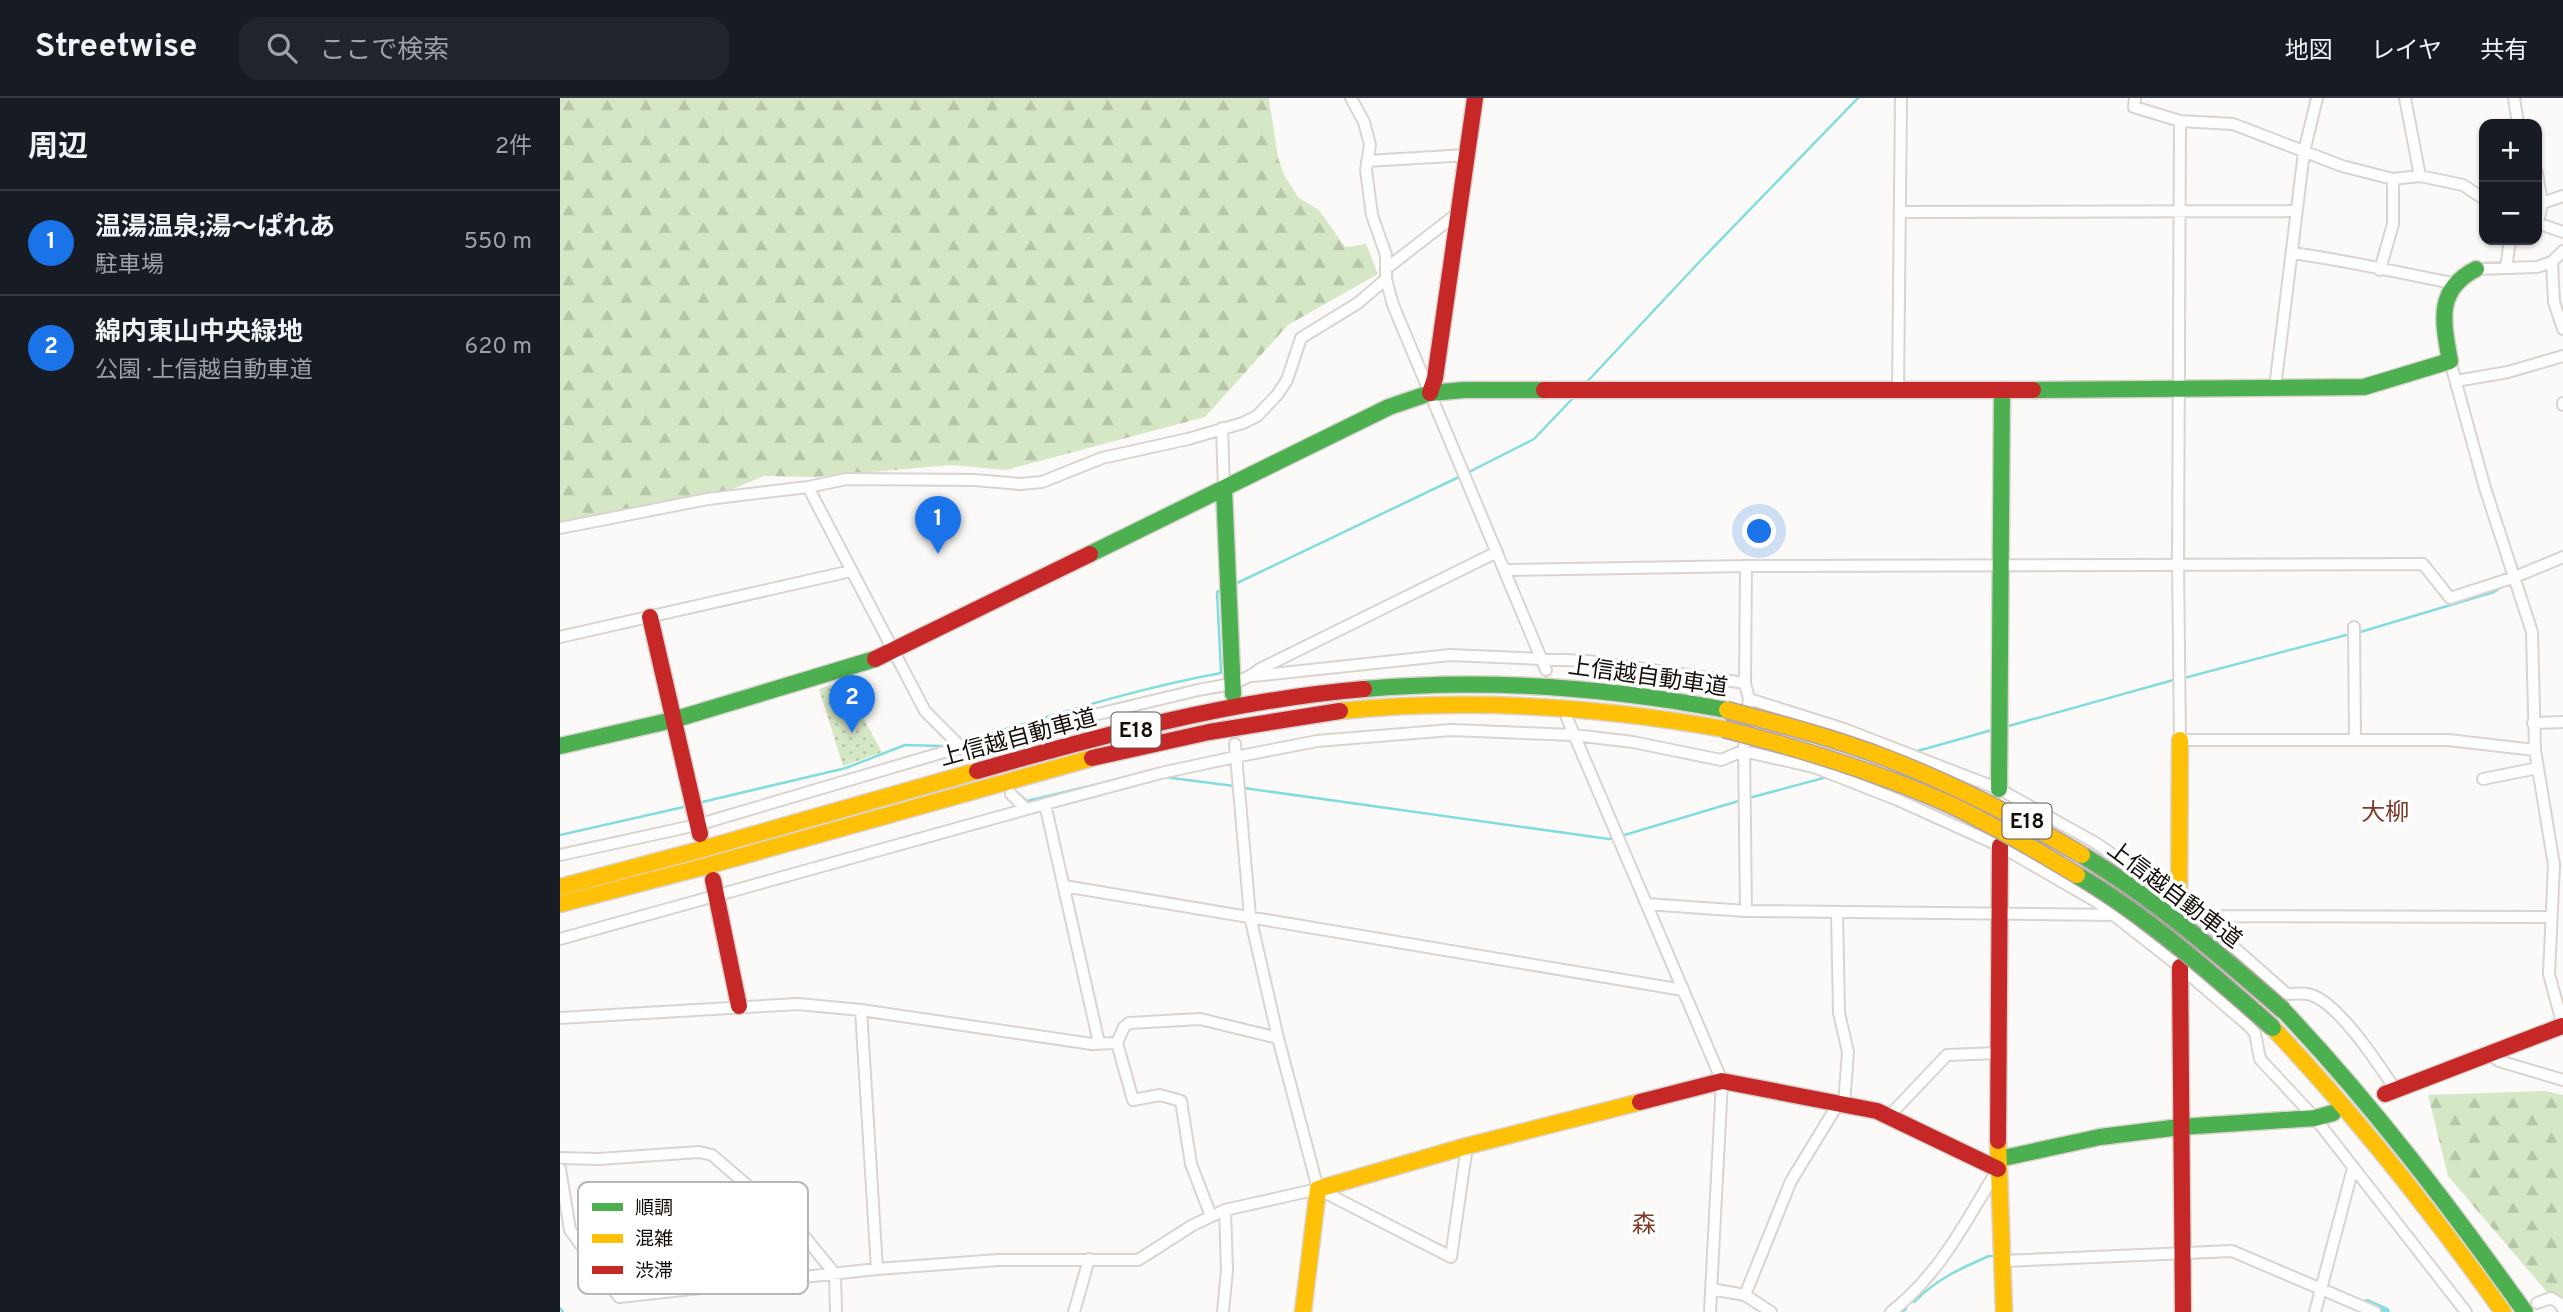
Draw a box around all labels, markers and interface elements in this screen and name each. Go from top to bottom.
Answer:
search box [239,17,729,80]
text: Streetwise [35,27,197,69]
icon: search [263,29,301,67]
text: ここで検索 [319,35,449,68]
text: 地図 [2285,37,2333,67]
text: レイヤ [2371,37,2442,67]
text: 共有 [2480,37,2528,67]
map controls [2479,119,2542,245]
button: + [2479,119,2542,182]
text: 周辺 [28,130,88,167]
text: 2件 [495,133,532,162]
button: − [2479,182,2542,245]
text: 温湯温泉;湯〜ぱれあ [95,212,335,245]
text: 1 [46,228,56,257]
text: 550 m [464,228,532,257]
text: 駐車場 [95,252,164,281]
text: 綿内東山中央緑地 [95,317,303,350]
text: 2 [44,333,58,362]
text: 620 m [465,333,532,362]
text: 公園 · 上信越自動車道 [95,357,313,386]
pin: 1 [915,496,961,554]
your location [1742,514,1776,548]
street label: 上信越自動車道 [1566,653,1729,704]
pin: 2 [829,675,875,733]
street label: 上信越自動車道 [937,705,1100,774]
road number: E18 [1112,712,1160,748]
district label: 大柳 [2361,799,2409,829]
road number: E18 [2002,804,2052,838]
street label: 上信越自動車道 [2100,836,2247,956]
legend [578,1182,808,1294]
text: 順調 [635,1197,673,1221]
district label: 森 [1632,1211,1656,1241]
text: 混雑 [635,1228,673,1252]
text: 渋滞 [635,1260,673,1284]

